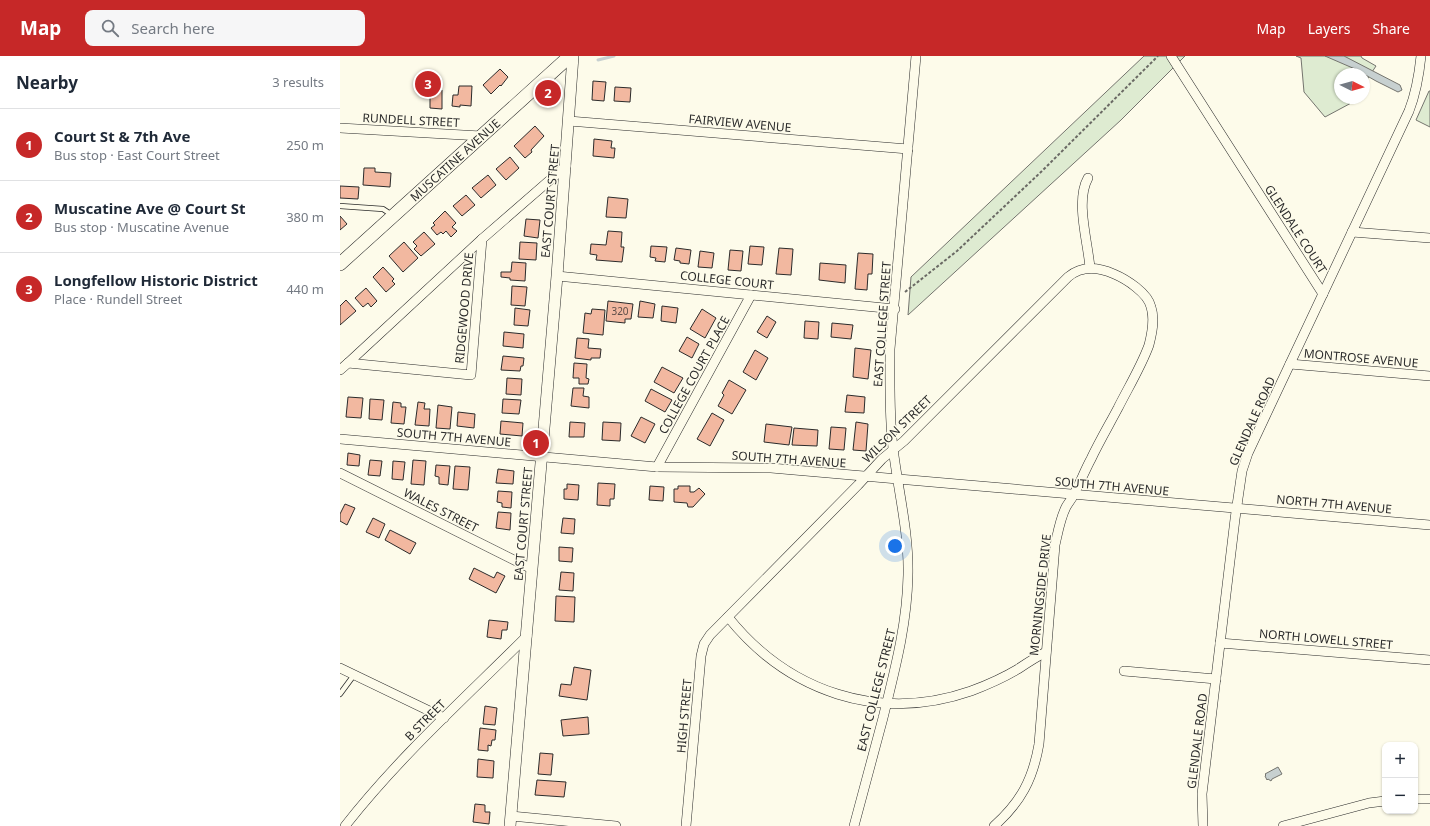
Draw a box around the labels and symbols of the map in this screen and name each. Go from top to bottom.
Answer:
north arrow [1334,68,1370,104]
pin: 3 [415,69,441,99]
pin: 2 [535,78,561,108]
street label: RUNDELL STREET [362,109,460,131]
street label: FAIRVIEW AVENUE [688,110,792,136]
street label: MUSCATINE AVENUE [406,115,504,205]
street label: EAST COURT STREET [537,143,563,259]
street label: GLENDALE COURT [1261,181,1331,277]
street label: RIDGEWOOD DRIVE [451,252,477,364]
street label: EAST COLLEGE STREET [869,260,895,387]
street label: COLLEGE COURT [679,267,775,293]
house number: 320 [611,304,629,318]
street label: COLLEGE COURT PLACE [654,313,734,437]
street label: MONTROSE AVENUE [1303,345,1419,371]
street label: GLENDALE ROAD [1225,373,1279,468]
street label: WILSON STREET [859,391,936,467]
street label: SOUTH 7TH AVENUE [396,424,512,450]
pin: 1 [523,428,549,458]
street label: SOUTH 7TH AVENUE [731,447,847,471]
street label: EAST COURT STREET [510,466,536,582]
street label: SOUTH 7TH AVENUE [1054,473,1170,499]
street label: WALES STREET [401,484,482,536]
street label: NORTH 7TH AVENUE [1276,490,1392,518]
street label: MORNINGSIDE DRIVE [1025,533,1055,657]
your location [885,536,905,556]
street label: NORTH LOWELL STREET [1258,625,1394,653]
street label: EAST COLLEGE STREET [853,627,900,753]
street label: HIGH STREET [672,678,696,754]
street label: GLENDALE ROAD [1183,692,1211,790]
street label: B STREET [401,695,450,744]

